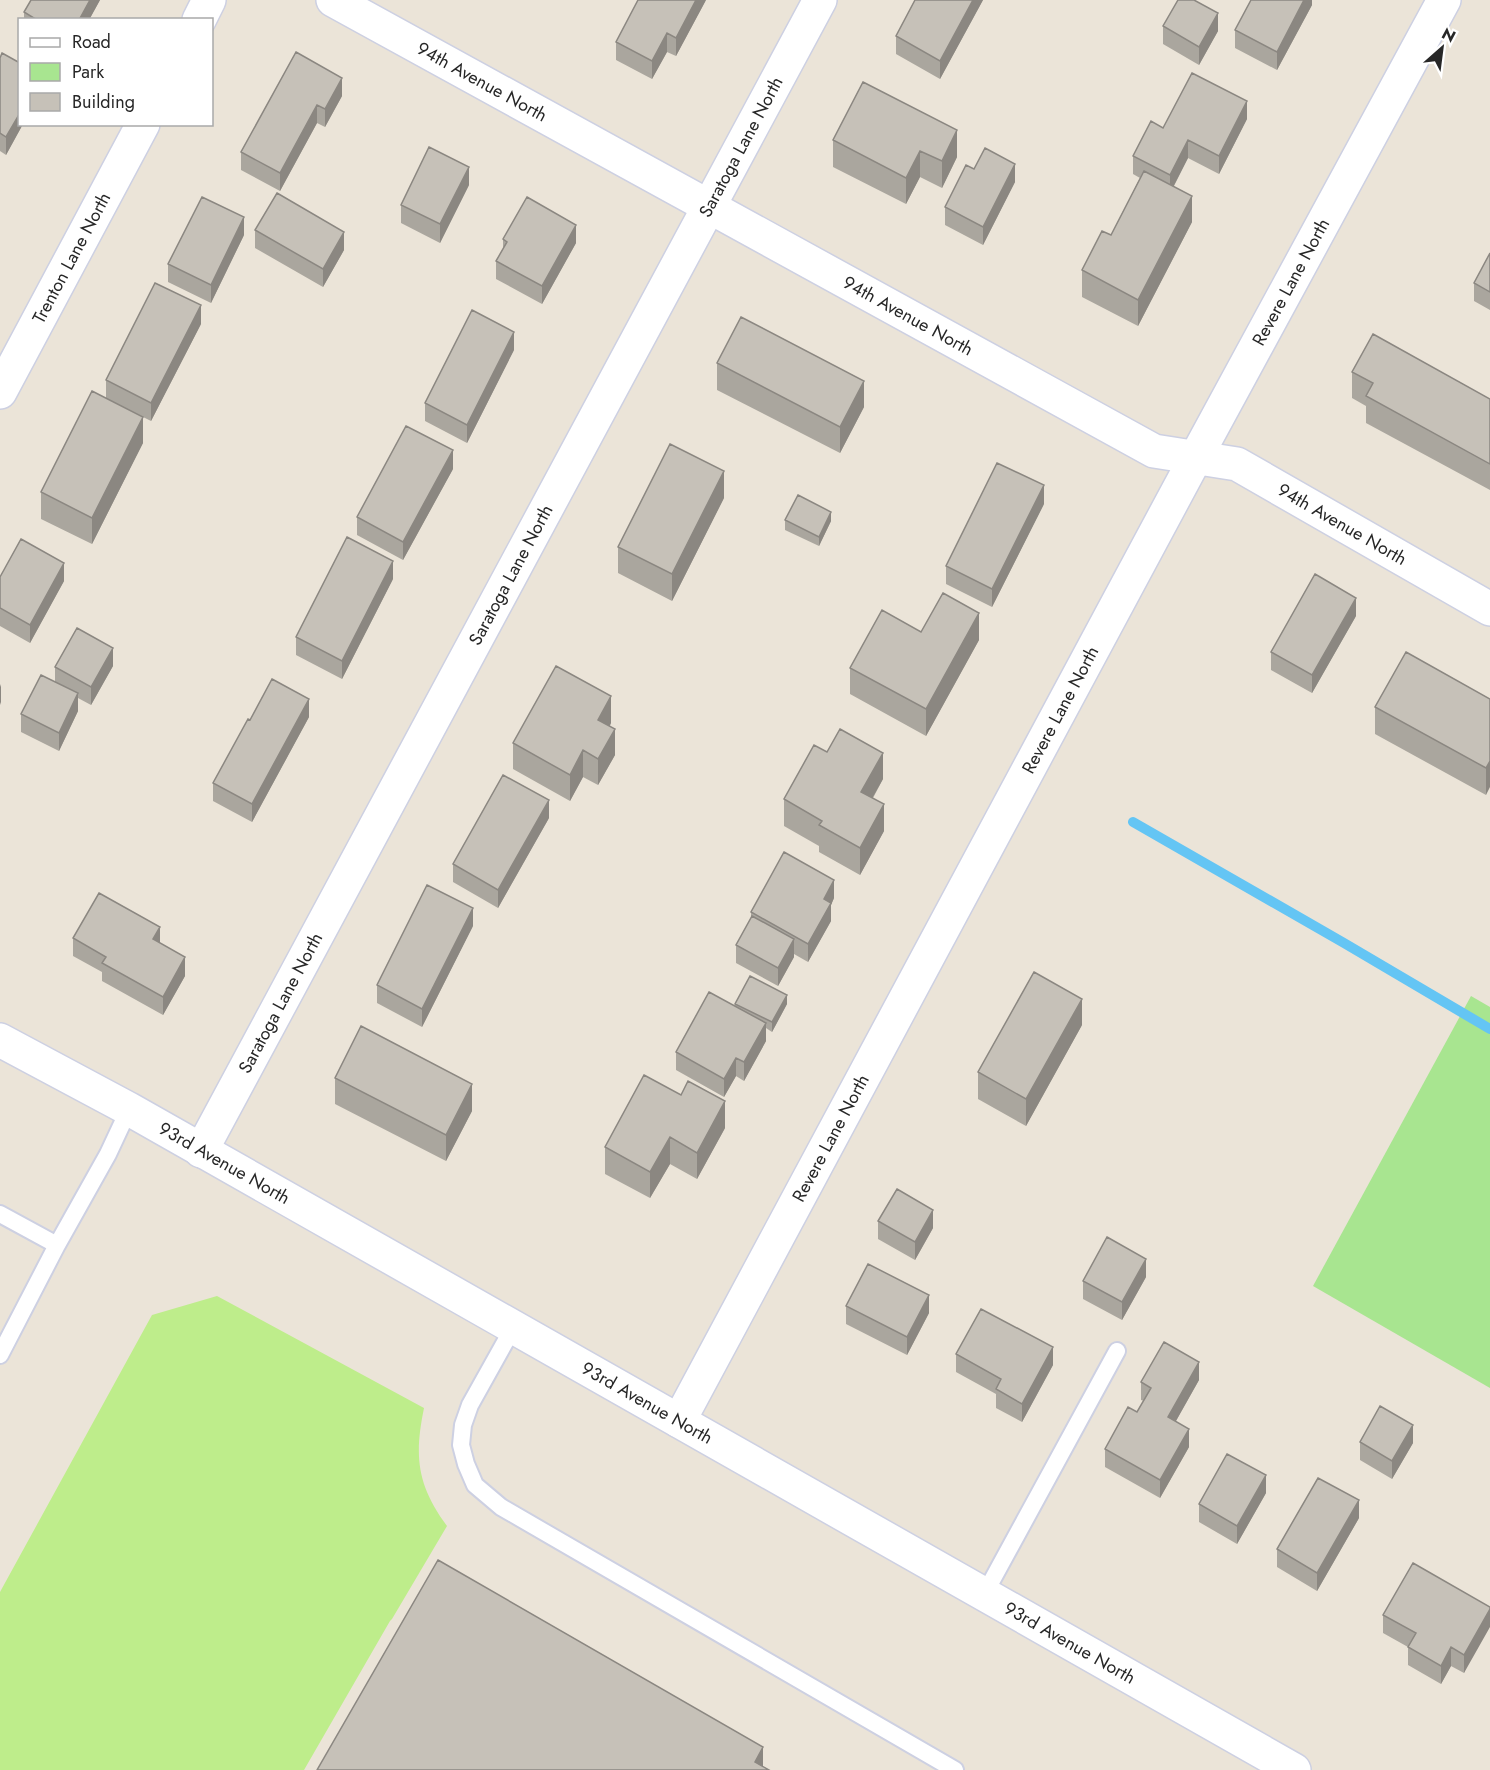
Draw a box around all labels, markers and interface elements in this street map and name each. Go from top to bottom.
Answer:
legend [18,18,213,126]
north arrow [1412,18,1472,78]
text: N [1438,22,1460,48]
text: Road [72,29,111,55]
street label: 94th Avenue North [412,35,552,128]
text: Park [72,59,104,85]
street label: Saratoga Lane North [692,72,789,222]
text: Building [72,89,135,115]
street label: Trenton Lane North [26,188,117,328]
street label: Revere Lane North [1246,214,1336,350]
street label: 94th Avenue North [838,269,978,362]
street label: 94th Avenue North [1273,477,1412,572]
street label: Saratoga Lane North [462,500,559,650]
street label: Revere Lane North [1016,641,1105,778]
street label: Saratoga Lane North [232,928,329,1078]
street label: Revere Lane North [786,1070,876,1207]
street label: 93rd Avenue North [154,1115,295,1211]
street label: 93rd Avenue North [577,1355,718,1451]
street label: 93rd Avenue North [999,1595,1140,1690]

